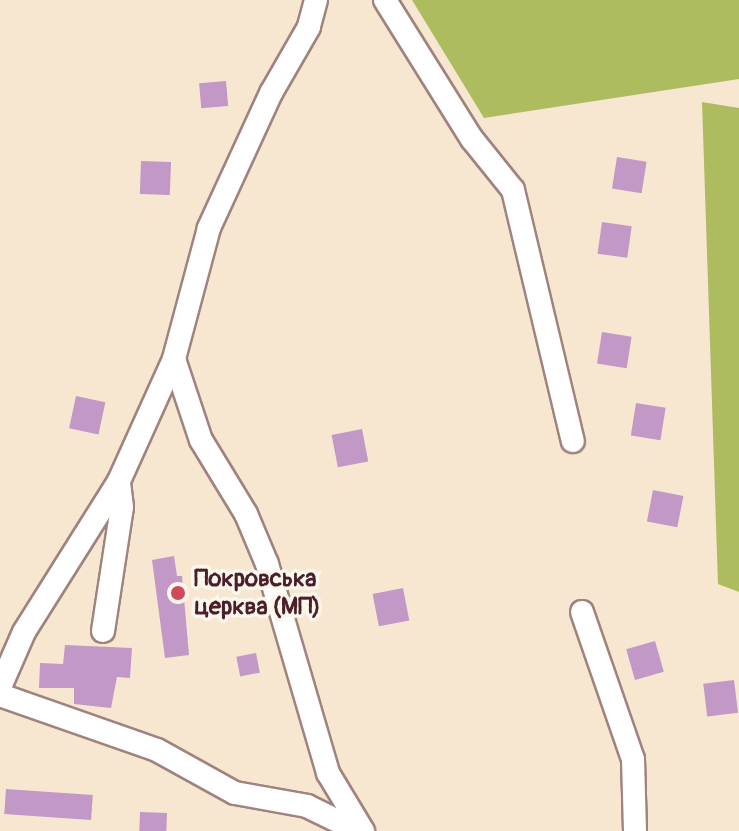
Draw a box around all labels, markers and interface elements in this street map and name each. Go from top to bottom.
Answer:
place label: Покровська церква (МП) [194,565,321,621]
marker: Покровська церква (МП) [169,584,187,602]

